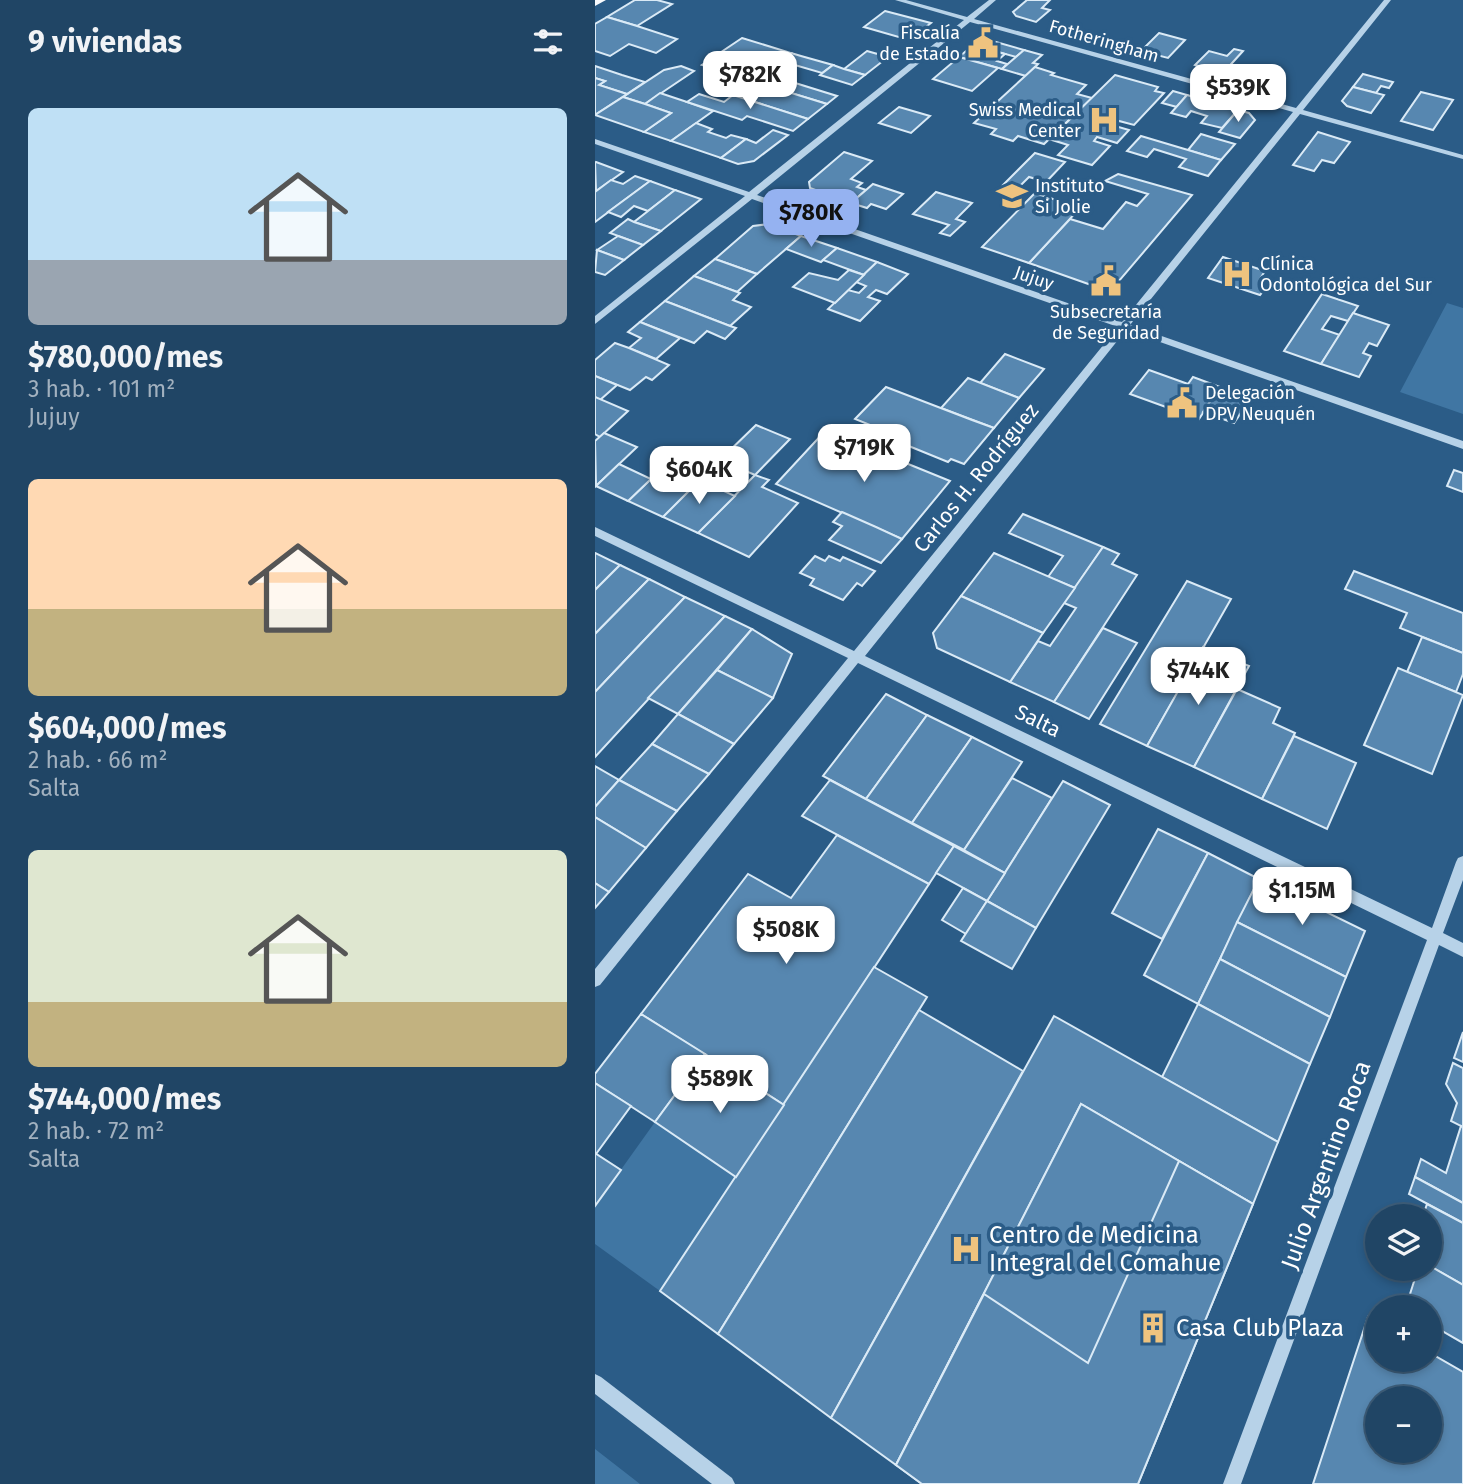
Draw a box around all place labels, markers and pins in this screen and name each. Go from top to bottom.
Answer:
place label: Fiscalía de Estado [879,22,960,65]
public building icon: Fiscalía de Estado [966,26,1000,60]
pin: $782K [701,52,799,111]
pin: $539K [1189,64,1287,124]
place label: Swiss Medical Center [969,99,1081,142]
hospital icon: Swiss Medical Center [1087,103,1121,137]
place label: Instituto Si Jolie [1035,175,1105,218]
school or university icon: Instituto Si Jolie [995,179,1029,213]
pin: $780K [762,190,860,249]
place label: Clínica Odontológica del Sur [1260,253,1432,296]
hospital icon: Clínica Odontológica del Sur [1220,257,1254,291]
public building icon: Subsecretaría de Seguridad [1089,264,1123,298]
place label: Subsecretaría de Seguridad [1050,301,1162,344]
place label: Delegación DPV Neuquén [1205,382,1316,425]
public building icon: Delegación DPV Neuquén [1165,386,1199,420]
pin: $719K [815,424,913,484]
pin: $604K [650,447,748,506]
pin: $744K [1149,648,1247,707]
pin: $1.15M [1245,867,1359,927]
pin: $508K [737,906,835,966]
pin: $589K [671,1056,769,1115]
place label: Centro de Medicina Integral del Comahue [989,1221,1221,1277]
hospital icon: Centro de Medicina Integral del Comahue [949,1232,983,1266]
building icon: Casa Club Plaza [1136,1311,1170,1345]
place label: Casa Club Plaza [1176,1314,1344,1342]

